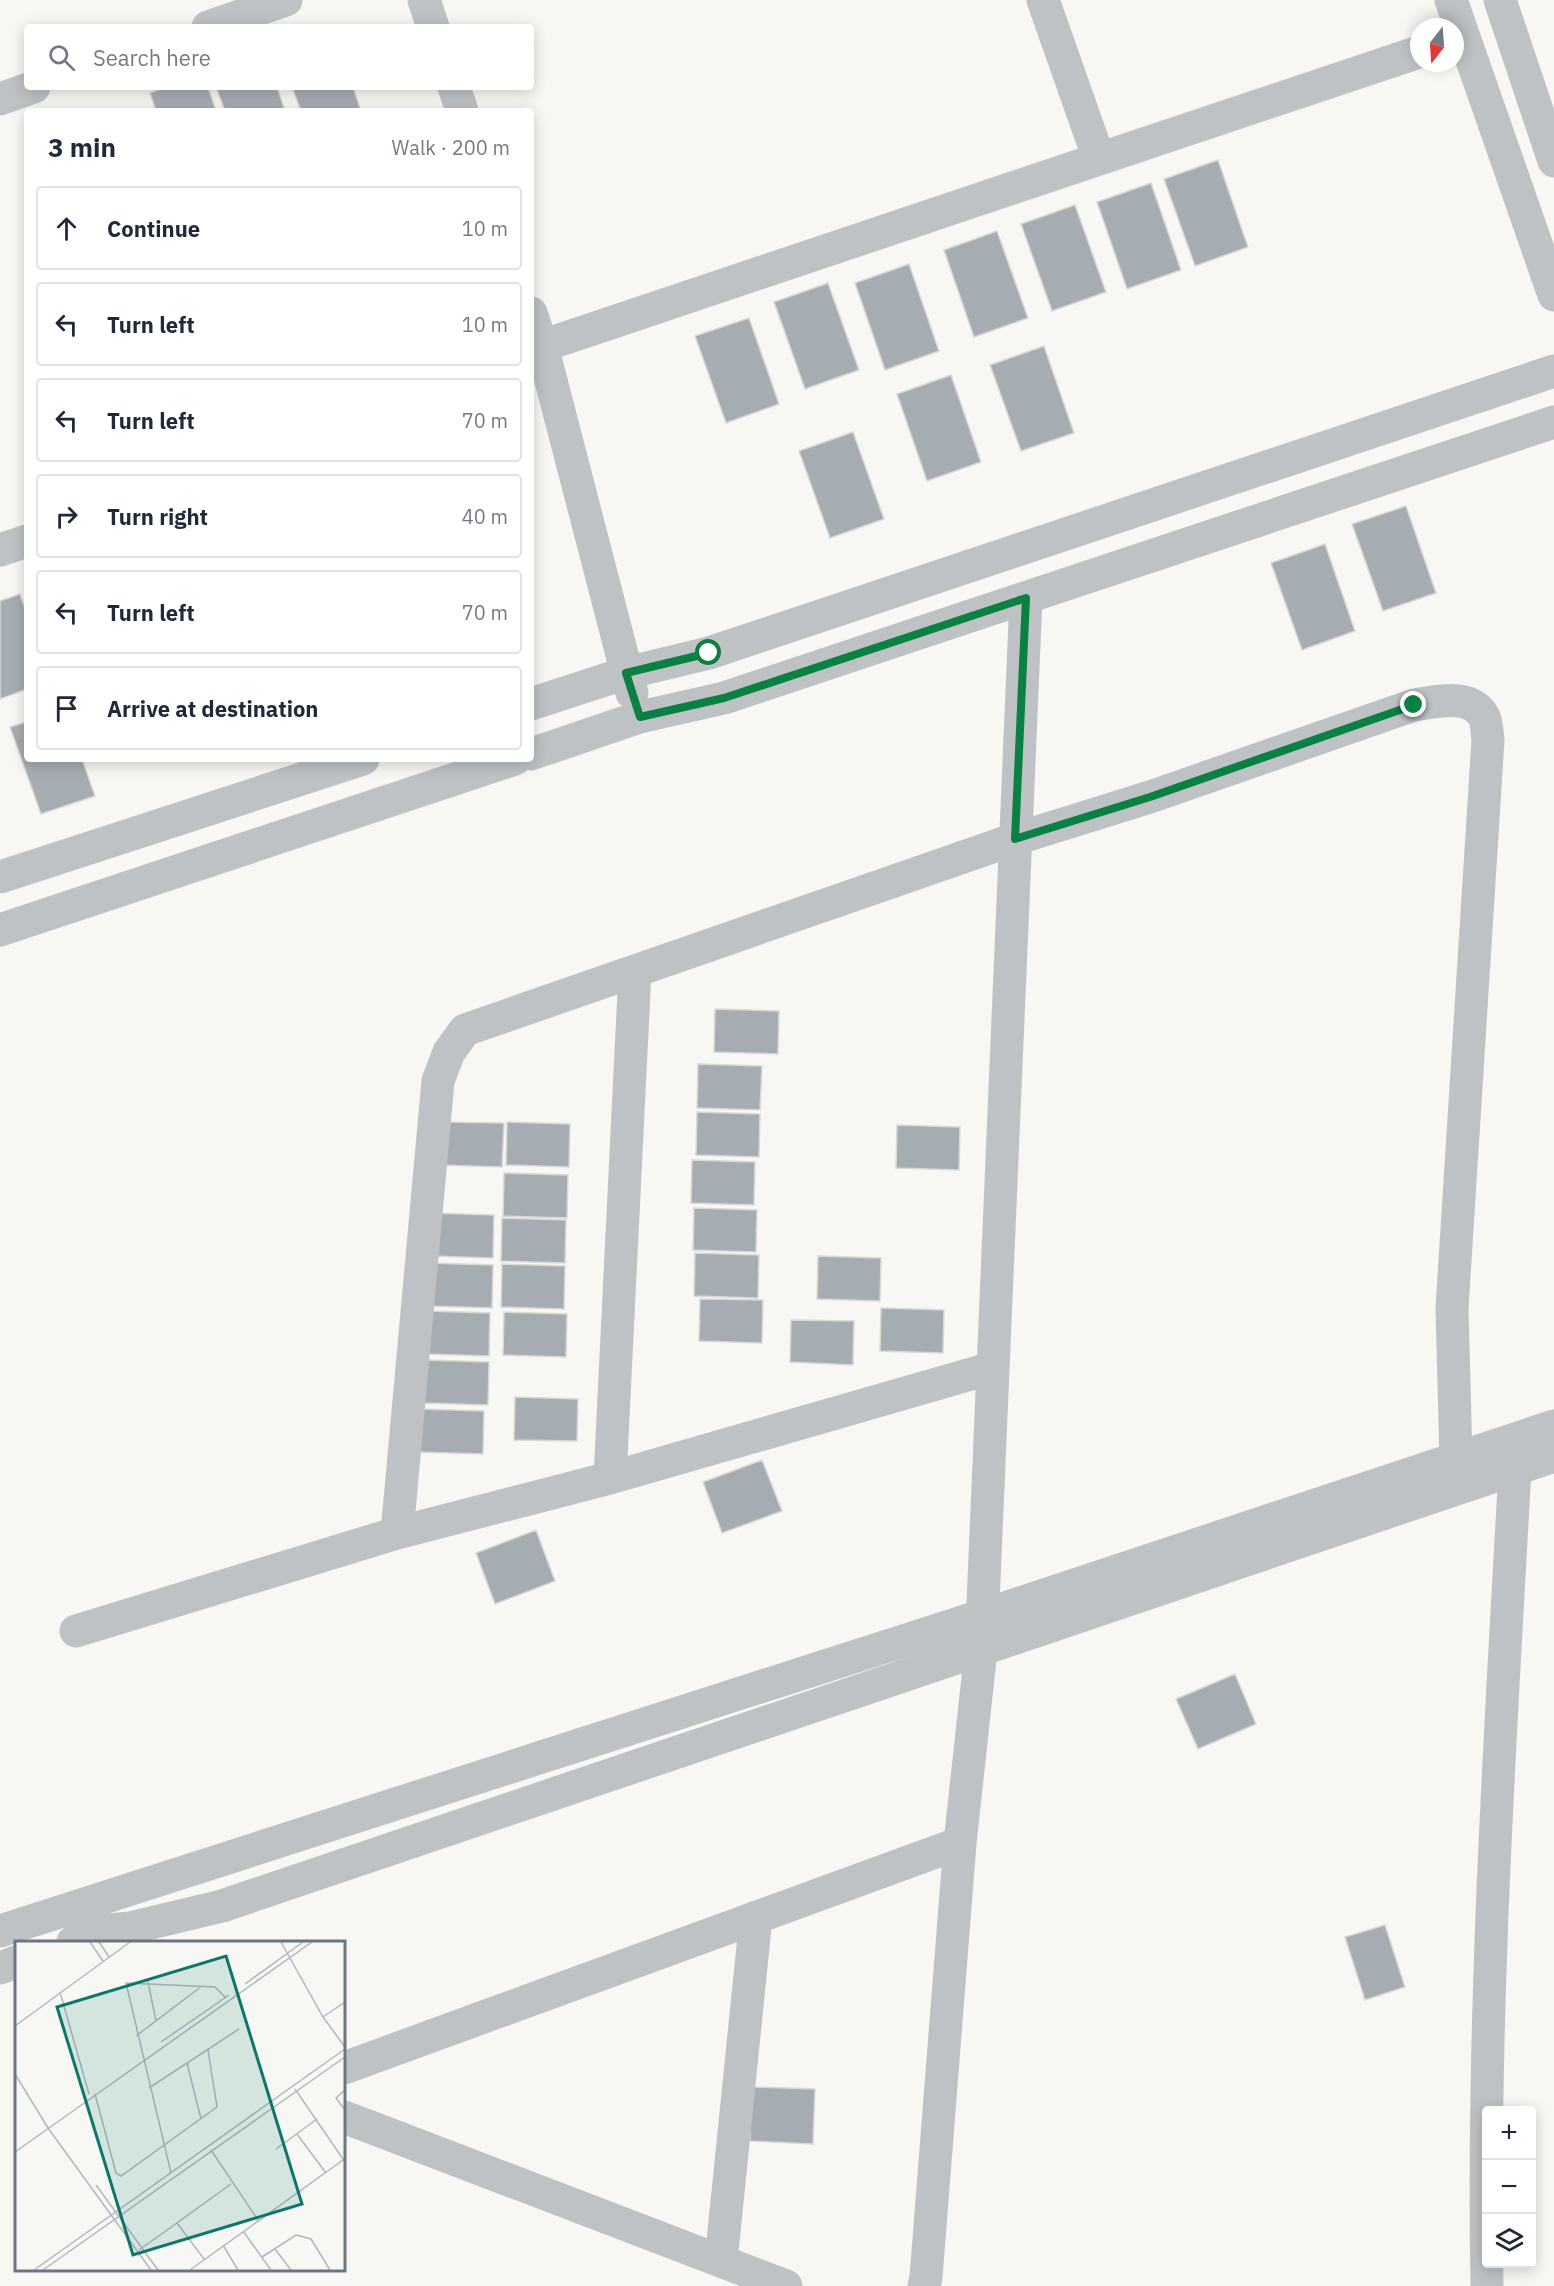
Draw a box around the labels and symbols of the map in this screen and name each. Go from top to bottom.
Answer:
north arrow [1410,18,1464,72]
route start [695,639,721,665]
route end [1400,691,1426,717]
inset map [15,1941,345,2271]

